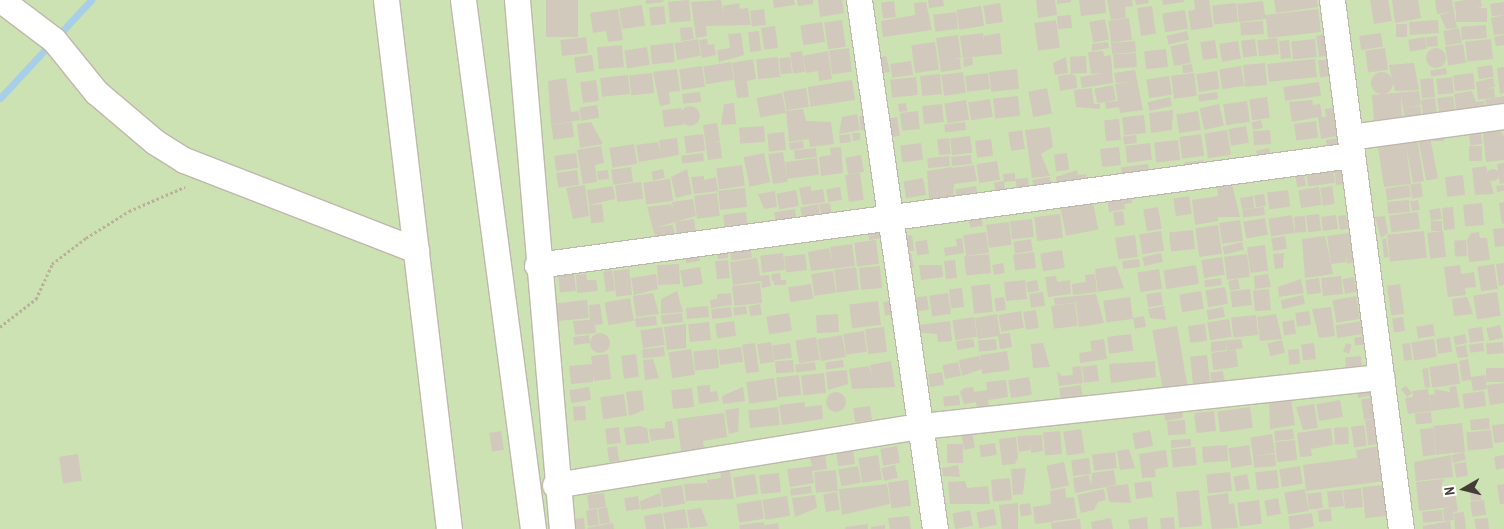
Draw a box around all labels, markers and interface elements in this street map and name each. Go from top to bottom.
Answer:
north arrow [1439,464,1489,514]
text: N [1440,486,1459,496]

